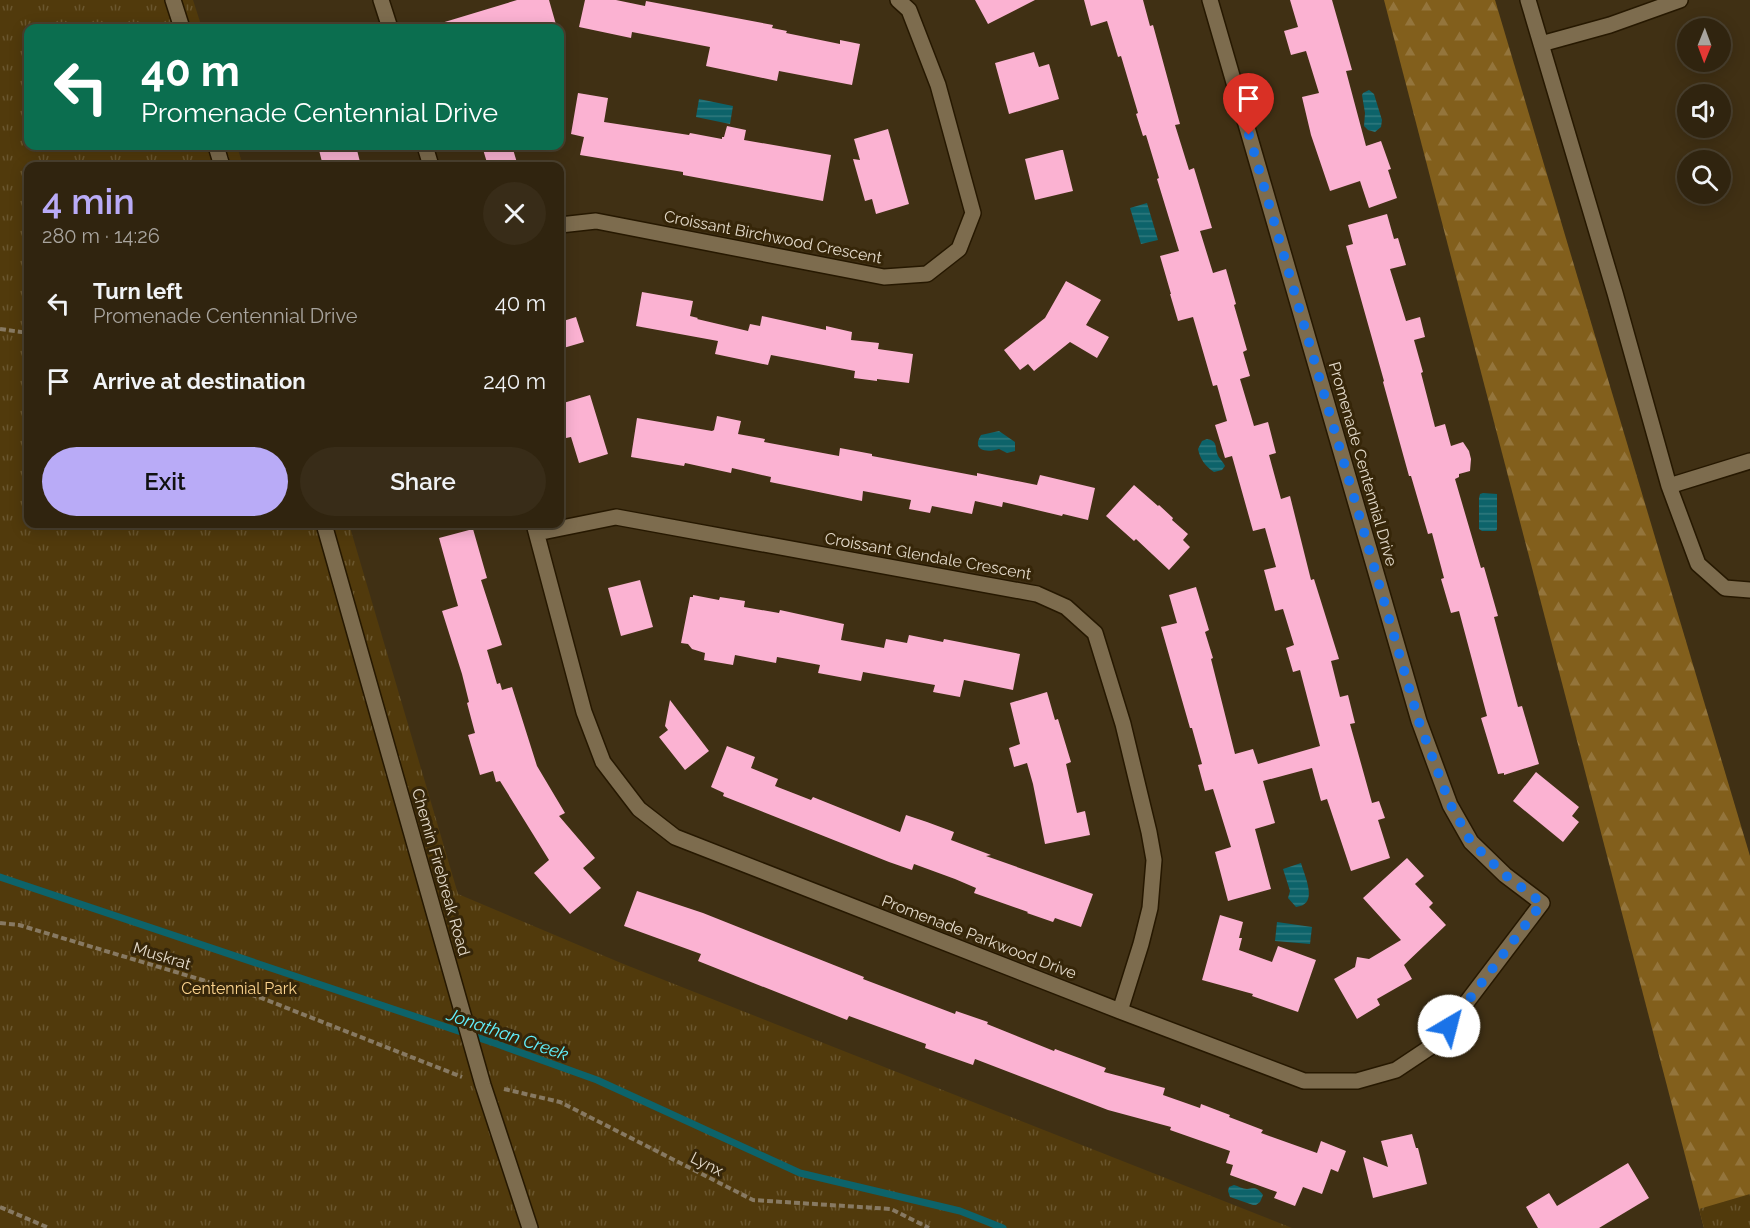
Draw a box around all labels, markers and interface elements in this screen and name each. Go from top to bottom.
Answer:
north arrow [1677,18,1731,72]
map controls [1677,18,1731,204]
text: 40 m [141,47,240,96]
icon: left [42,48,120,126]
pin [1223,73,1274,135]
icon: arrive [1232,82,1265,115]
button: sound [1677,84,1731,138]
text: Promenade Centennial Drive [141,97,498,128]
button: search [1677,150,1731,204]
text: 4 min [42,180,135,222]
button: close [483,182,546,245]
street label: Croissant Birchwood Crescent [662,207,884,268]
text: 280 m · 14:26 [42,224,160,248]
text: Turn left [93,278,183,304]
icon: left [42,287,75,320]
text: 40 m [495,290,546,316]
text: Promenade Centennial Drive [93,304,358,328]
street label: Promenade Centennial Drive [1325,360,1401,568]
icon: arrive [42,365,75,398]
text: Arrive at destination [93,368,306,394]
text: 240 m [483,368,546,394]
button: Exit [42,447,288,516]
button: Share [300,447,546,516]
street label: Croissant Glendale Crescent [823,528,1033,584]
street label: Chemin Firebreak Road [408,786,474,958]
street label: Promenade Parkwood Drive [879,891,1079,983]
street label: Muskrat [131,938,194,974]
park label: Centennial Park [181,979,297,998]
position arrow [1417,994,1481,1058]
water label: Jonathan Creek [444,1003,572,1065]
street label: Lynx [687,1148,727,1180]

